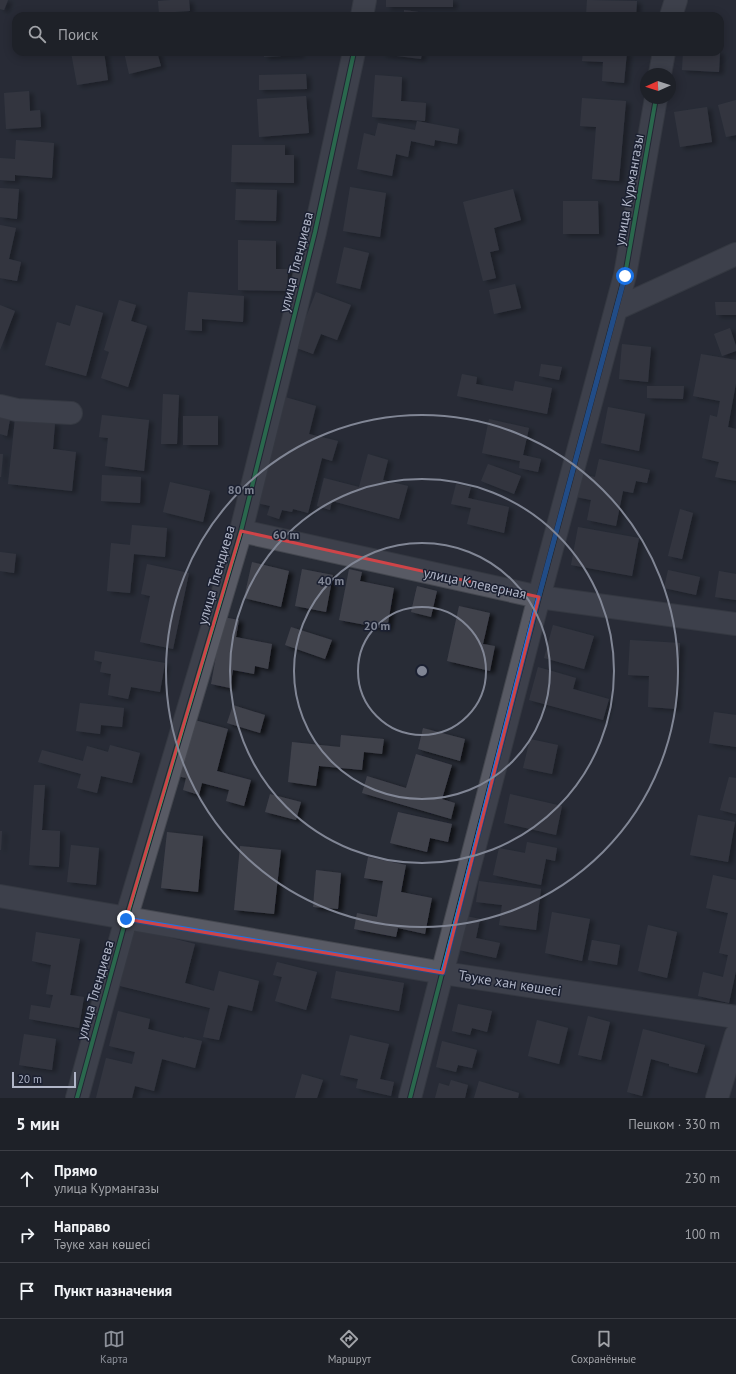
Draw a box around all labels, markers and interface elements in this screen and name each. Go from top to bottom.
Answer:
search box [12,12,724,56]
icon: search [26,23,48,45]
text: Поиск [58,25,98,44]
north arrow [640,68,676,104]
street label: улица Курмангазы [610,133,648,247]
street label: улица Тлендиева [275,210,317,314]
route start [616,267,634,285]
text: 80 m [228,482,254,497]
street label: улица Тлендиева [193,523,239,627]
text: 60 m [273,527,299,542]
street label: улица Клеверная [422,563,528,603]
text: 40 m [318,573,344,588]
text: 20 m [364,618,390,633]
centre of rings [415,664,429,678]
route end [117,910,135,928]
street label: улица Тлендиева [72,938,118,1042]
street label: Тәуке хан көшесі [457,966,563,1000]
scale bar [12,1070,76,1089]
text: 20 m [18,1072,42,1086]
text: 5 мин [16,1113,60,1135]
text: Пешком · 330 m [628,1116,720,1133]
text: Прямо [54,1161,97,1180]
icon: ahead [16,1168,38,1190]
text: 230 m [685,1170,720,1187]
text: улица Курмангазы [54,1180,159,1197]
text: Направо [54,1217,110,1236]
icon: right [16,1224,38,1246]
text: 100 m [685,1226,720,1243]
text: Тәуке хан көшесі [54,1236,150,1253]
icon: arrive [16,1280,38,1302]
text: Пункт назначения [54,1281,172,1300]
tab: Карта [100,1328,128,1366]
tab: Маршрут [328,1328,371,1366]
tab: Сохранённые [571,1328,636,1366]

